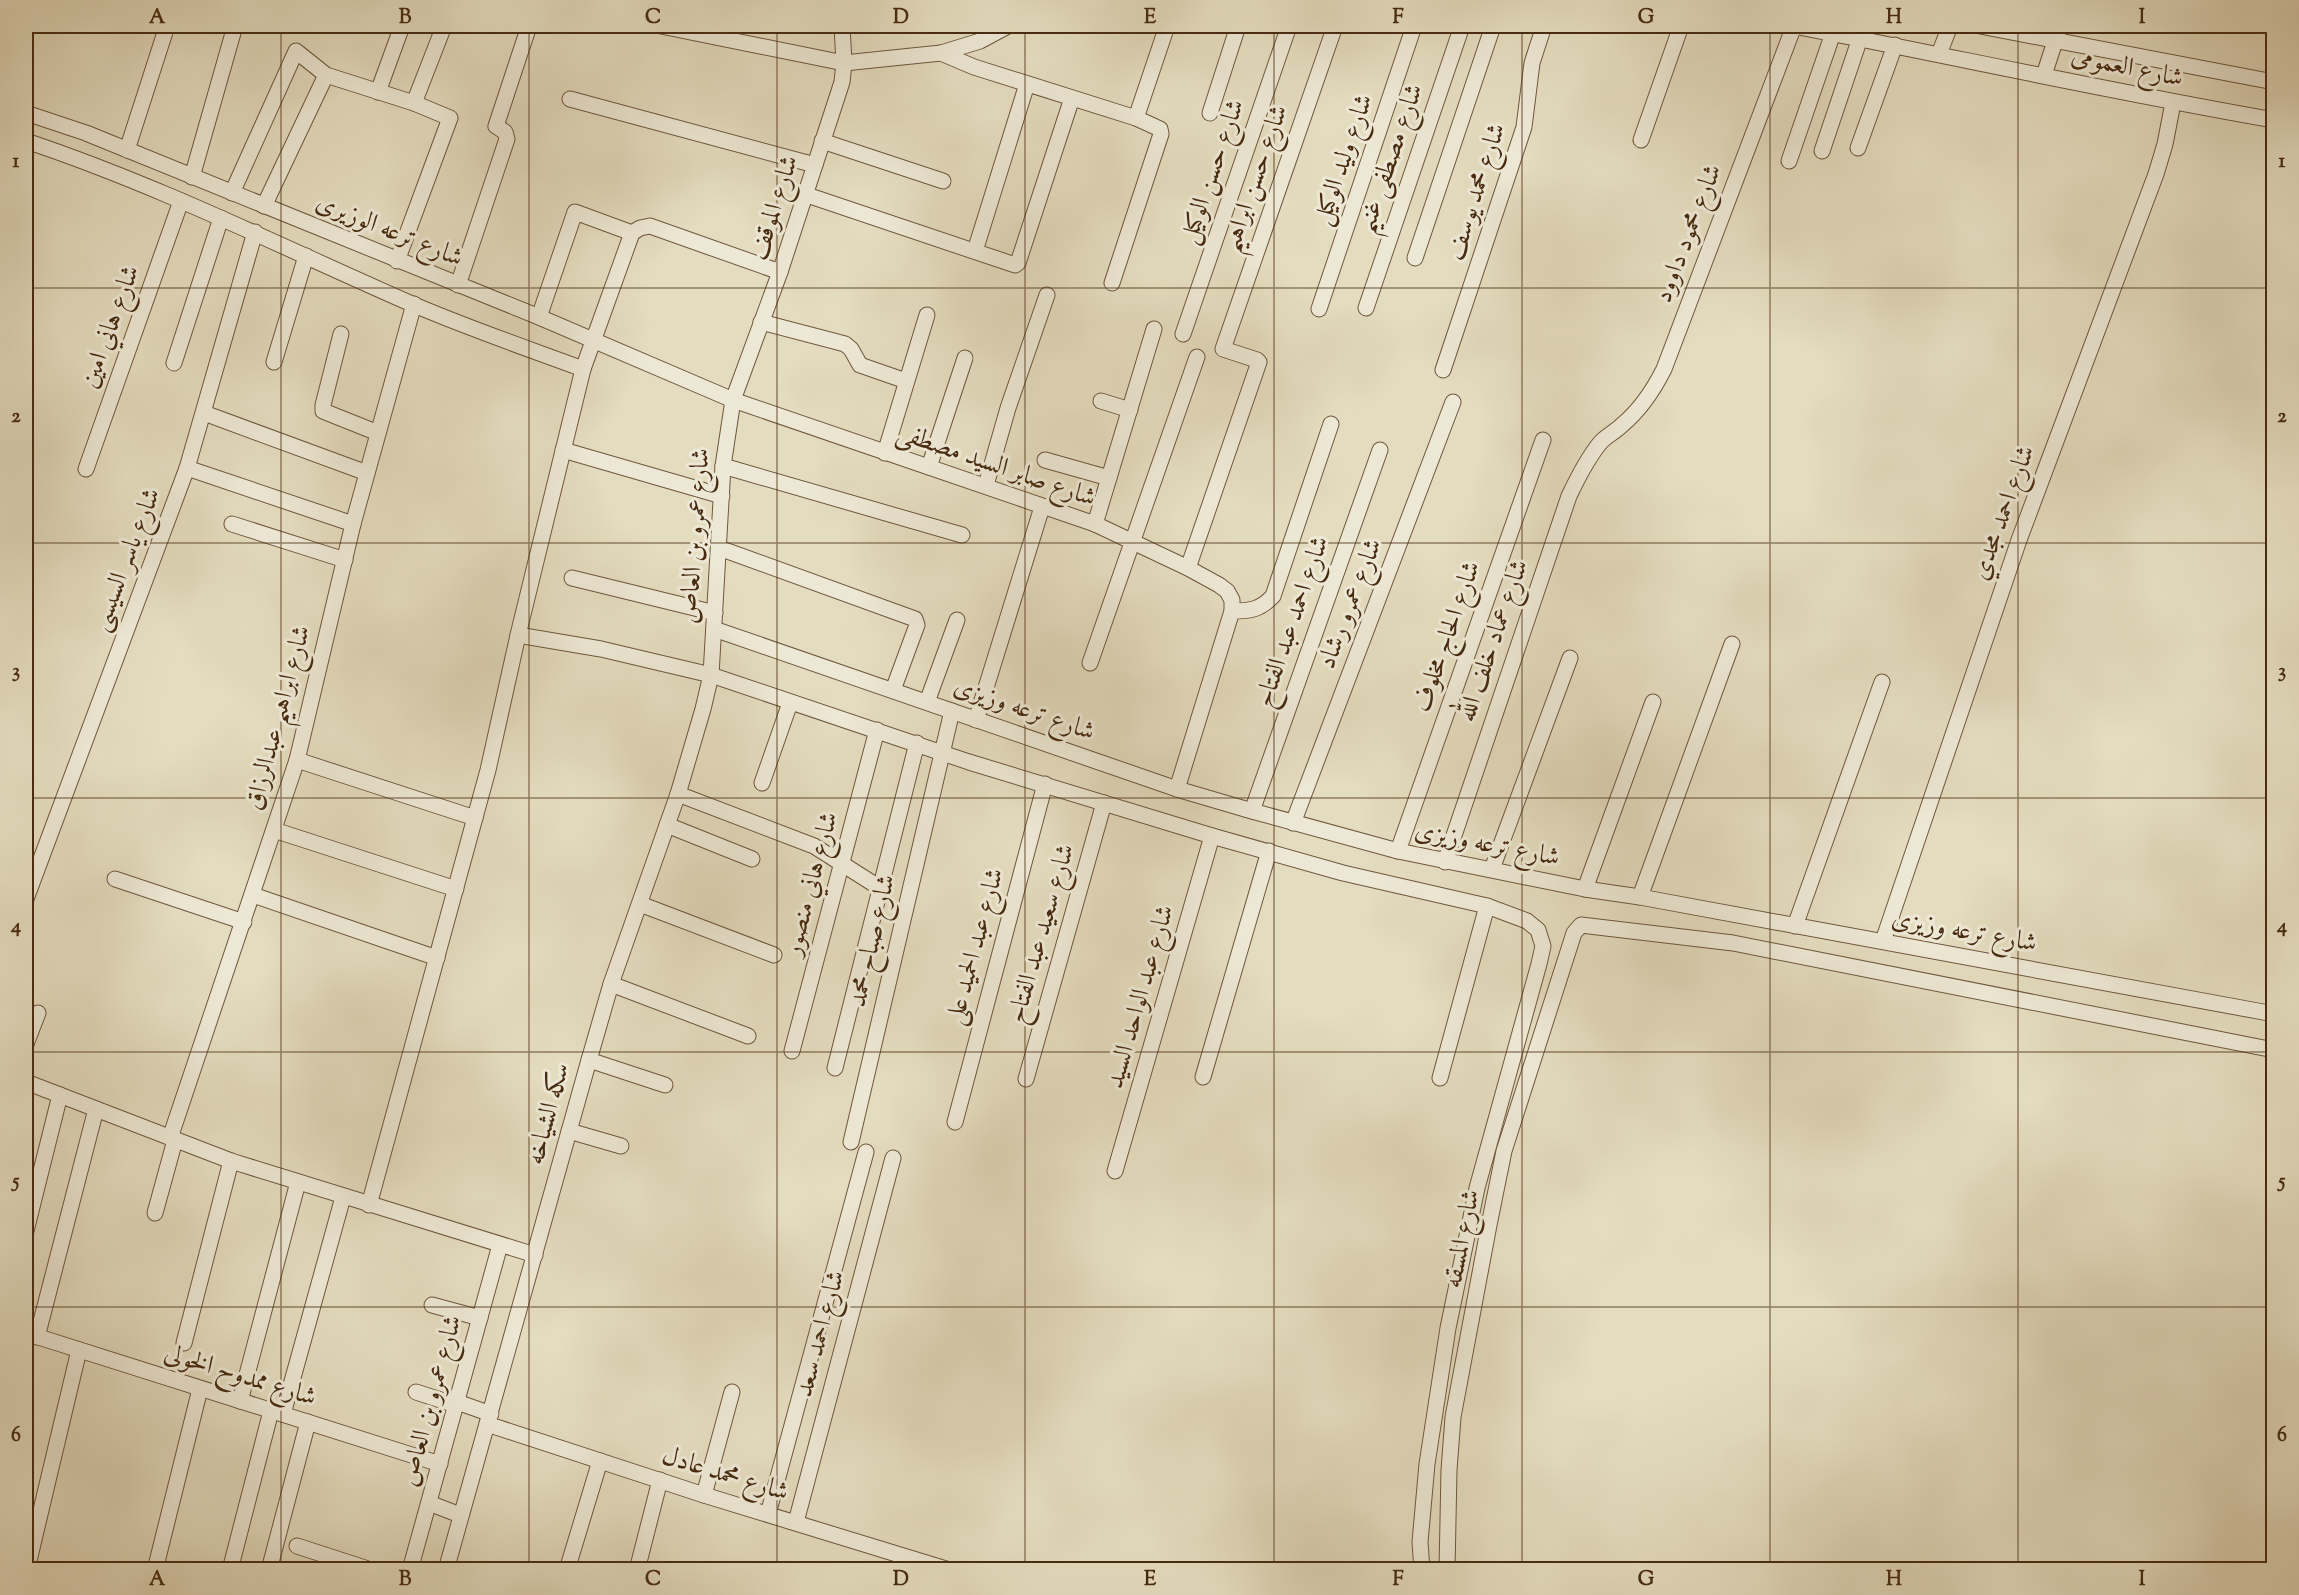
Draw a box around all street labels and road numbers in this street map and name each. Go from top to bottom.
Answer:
street label: شارع العمومى [2067,38,2187,99]
street label: شارع مصطفى غنيم [1348,79,1439,240]
street label: شارع وليد الوكيل [1304,89,1385,231]
street label: شارع حسن الوكيل [1171,95,1256,250]
street label: شارع حسن ابراهيم [1213,100,1303,259]
street label: شارع محمد يوسف [1437,119,1518,266]
street label: شارع الموقف [741,151,810,266]
street label: شارع محمود داوود [1646,159,1733,309]
street label: شارع ترعه الوزيرى [309,185,468,278]
street label: شارع هاني امين [72,260,151,394]
street label: شارع صابر السيد مصطفى [891,415,1101,518]
street label: شارع احمد مجدي [1963,440,2046,586]
street label: شارع عمرو بن العاص [671,447,722,625]
street label: شارع ياسر السيسى [83,483,172,637]
street label: شارع احمد عبد الفتاح [1246,531,1342,714]
street label: شارع عمرو رشاد [1309,534,1394,675]
street label: شارع عماد خلف الله [1445,554,1540,728]
street label: شارع الحاج مخلوف [1405,556,1494,719]
street label: شارع ابراهيم عبدالرزاق [237,622,326,816]
street label: شارع ترعه وزيزى [948,669,1100,752]
street label: شارع هاني منصور [774,808,850,963]
street label: شارع ترعه وزيزى [1411,813,1563,878]
street label: شارع سعيد عبد الفتاح [999,840,1088,1029]
street label: شارع عبد الحميد على [937,864,1016,1030]
street label: شارع صباح محمد [840,871,909,1012]
street label: شارع عبد الواحد السيد [1097,901,1186,1093]
street label: شارع ترعه وزيزى [1888,901,2040,964]
street label: سكه الشياخه [518,1059,580,1169]
street label: شارع المسقه [1435,1186,1492,1292]
street label: شارع احمد سعد [786,1267,857,1402]
street label: شارع عمرو بن العاص [391,1311,474,1491]
street label: شارع ممدوح الخولى [158,1335,321,1420]
street label: شارع محمد عادل [657,1438,793,1513]

